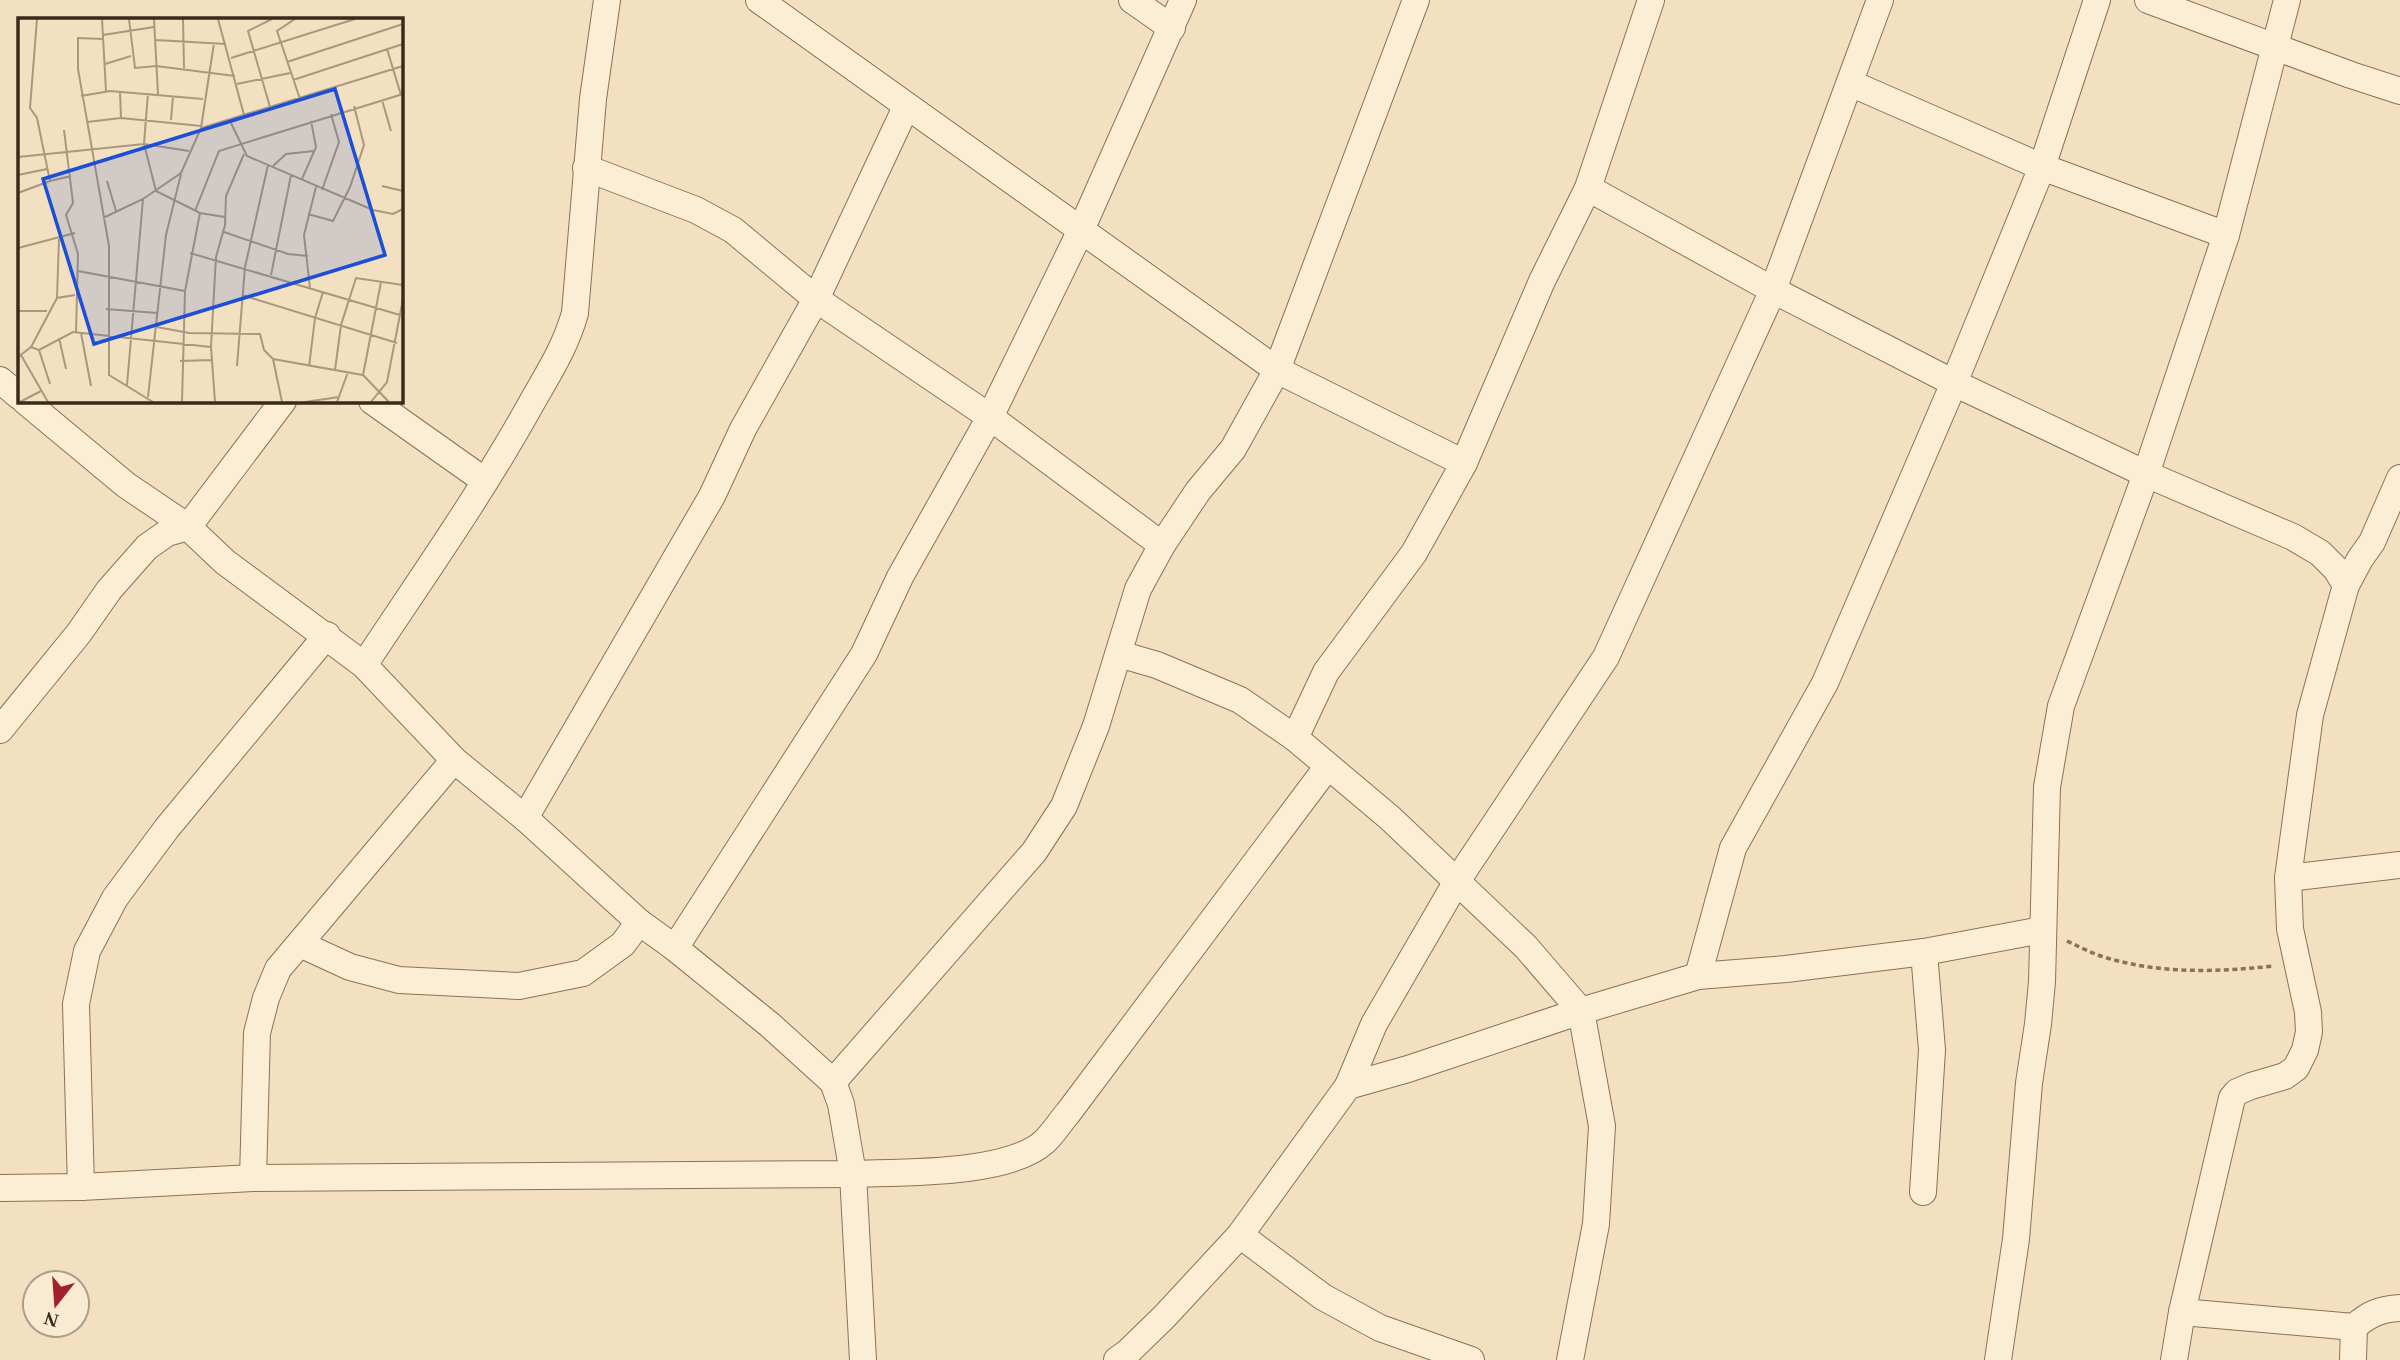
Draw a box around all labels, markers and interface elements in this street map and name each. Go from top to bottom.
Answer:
inset map [18,18,402,402]
north arrow [21,1269,91,1339]
text: N [41,1308,61,1332]

